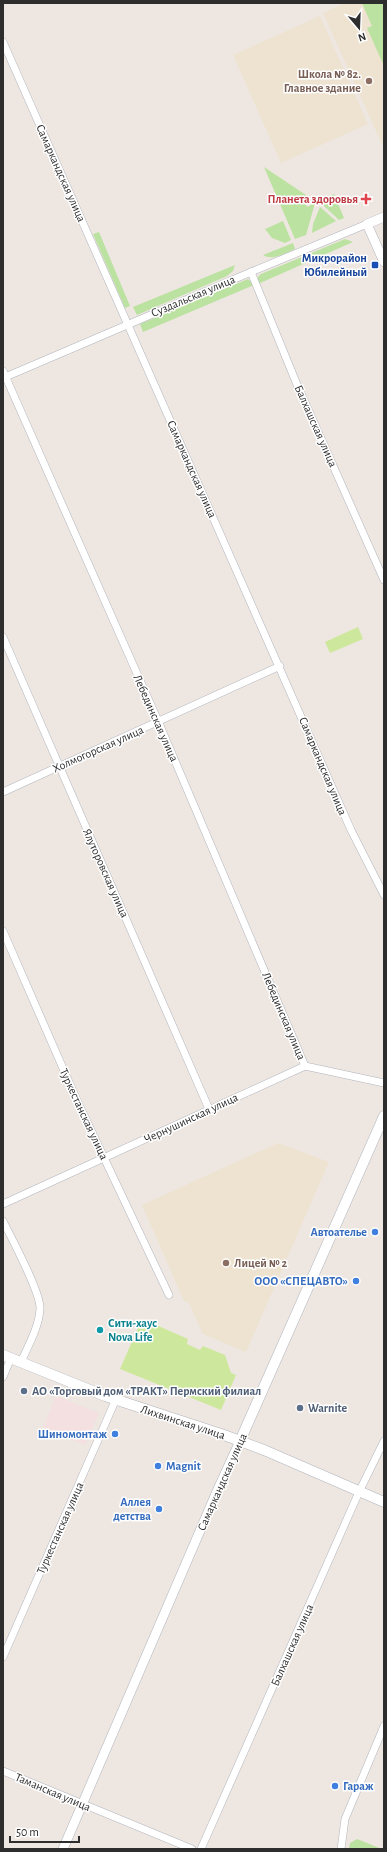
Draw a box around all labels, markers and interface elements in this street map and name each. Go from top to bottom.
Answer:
north arrow [339,8,379,48]
text: N [357,31,368,43]
place label: Школа № 82. Главное здание [284,68,361,94]
marker: Школа № 82. Главное здание [364,76,374,86]
street label: Самаркандская улица [33,122,88,225]
place label: Планета здоровья [267,193,358,205]
marker: Планета здоровья [361,194,371,204]
place label: Микрорайон Юбилейный [302,252,367,278]
marker: Микрорайон Юбилейный [370,260,380,270]
street label: Суздальская улица [149,273,238,320]
street label: Балхашская улица [292,383,340,470]
street label: Самаркандская улица [164,418,219,521]
street label: Лебединская улица [130,673,181,764]
street label: Самаркандская улица [296,715,349,818]
street label: Холмогорская улица [51,723,146,775]
street label: Ялуторовская улица [80,827,131,920]
street label: Лебединская улица [259,970,308,1062]
street label: Туркестанская улица [57,1066,111,1162]
street label: Чернушинская улица [142,1091,241,1146]
place label: Автоателье [310,1226,367,1238]
marker: Автоателье [370,1227,380,1237]
place label: Лицей № 2 [234,1257,287,1269]
marker: Лицей № 2 [221,1258,231,1268]
place label: ООО «СПЕЦАВТО» [254,1275,348,1287]
marker: ООО «СПЕЦАВТО» [351,1276,361,1286]
place label: Сити-хаус Nova Life [108,1317,157,1343]
marker: Сити-хаус Nova Life [95,1325,105,1335]
place label: АО «Торговый дом «ТРАКТ» Пермский филиал [32,1385,261,1397]
marker: АО «Торговый дом «ТРАКТ» Пермский филиал [19,1386,29,1396]
place label: Warnite [308,1402,347,1414]
street label: Лихвинская улица [139,1403,227,1442]
marker: Warnite [295,1403,305,1413]
place label: Шинoмонтаж [38,1428,107,1440]
marker: Шинoмонтаж [110,1429,120,1439]
street label: Самаркандская улица [195,1431,250,1533]
place label: Magnit [166,1460,201,1472]
marker: Magnit [153,1461,163,1471]
street label: Туркестанская улица [34,1480,87,1576]
place label: Аллея детства [113,1496,151,1522]
marker: Аллея детства [154,1504,164,1514]
street label: Балхашская улица [269,1602,317,1688]
street label: Таманская улица [13,1771,93,1814]
place label: Гараж [343,1780,374,1792]
marker: Гараж [330,1781,340,1791]
scale bar [10,1818,79,1844]
text: 50 m [16,1826,39,1838]

